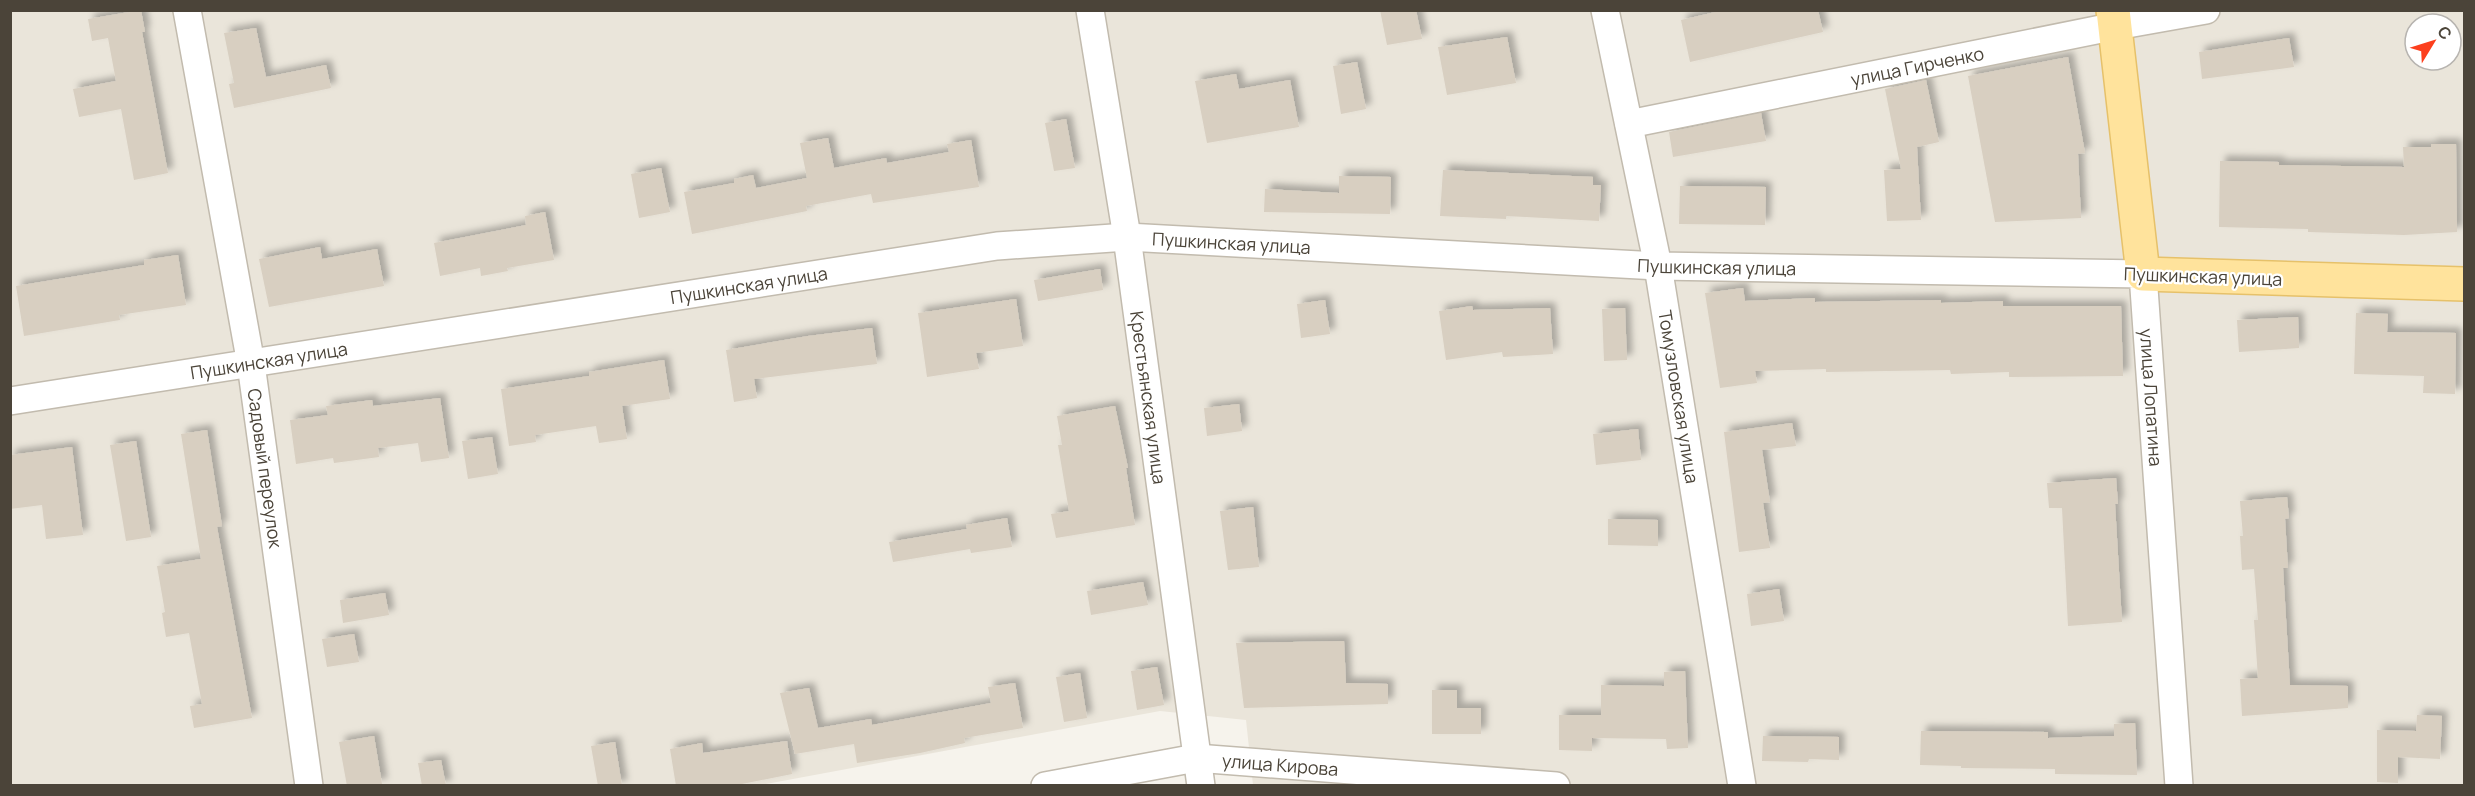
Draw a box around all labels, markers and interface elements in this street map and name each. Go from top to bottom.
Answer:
north arrow [2403,12,2463,72]
text: С [2433,21,2457,44]
street label: улица Гирченко [1849,41,1986,91]
street label: Пушкинская улица [1152,226,1311,259]
street label: Пушкинская улица [1637,253,1796,280]
street label: Пушкинская улица [669,261,829,309]
street label: Пушкинская улица [2123,261,2283,291]
street label: Томузловская улица [1653,309,1705,485]
street label: Крестьянская улица [1125,310,1172,486]
street label: улица Лопатина [2135,328,2168,467]
street label: Пушкинская улица [189,336,349,385]
street label: Садовый переулок [242,387,288,551]
street label: улица Кирова [1221,748,1339,781]

